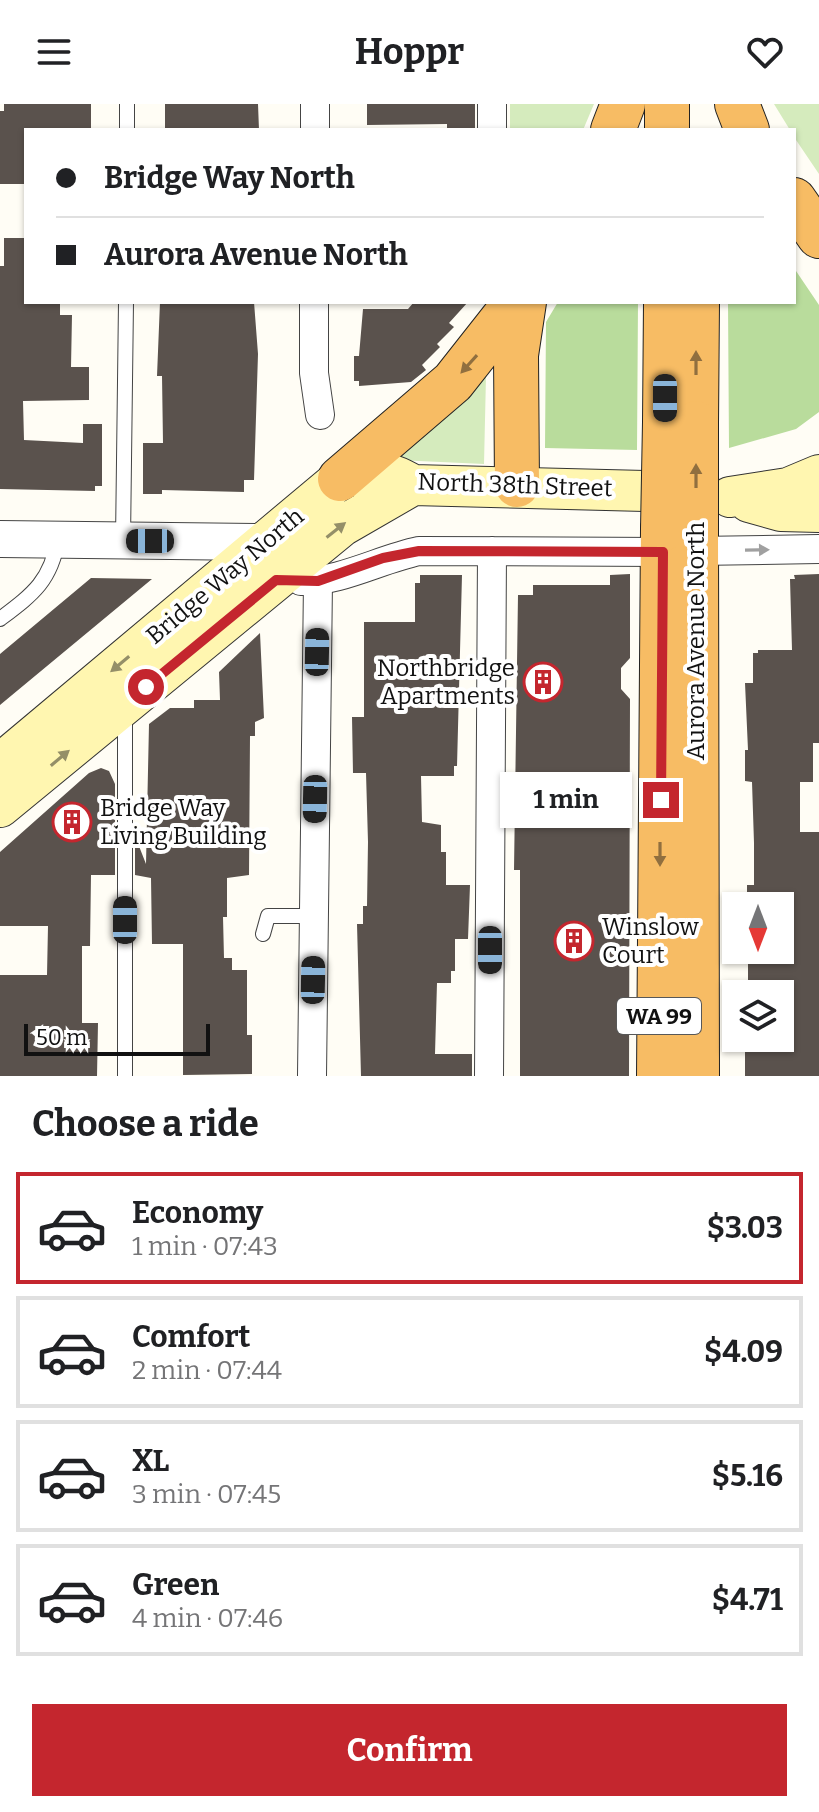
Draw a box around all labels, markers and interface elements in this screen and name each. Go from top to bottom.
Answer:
icon: menu [32,30,76,74]
text: Hoppr [355,30,464,74]
icon: heart [743,30,787,74]
text: Bridge Way North [104,160,355,196]
text: Aurora Avenue North [104,237,408,273]
one-way arrow [690,350,703,375]
one-way arrow [461,353,478,373]
car [653,374,677,422]
one-way arrow [690,463,702,488]
street label: North 38th Street [417,468,613,502]
street label: Bridge Way North [141,502,309,650]
street label: Aurora Avenue North [682,522,710,760]
one-way arrow [326,523,346,539]
car [126,529,174,553]
one-way arrow [745,544,770,556]
car [305,628,329,676]
place label: Northbridge Apartments [377,654,515,710]
one-way arrow [110,655,130,672]
building icon: Northbridge Apartments [522,661,564,703]
route start [128,669,164,705]
one-way arrow [50,750,70,766]
callout: 1 min [501,772,633,828]
car [303,775,327,823]
route end [643,782,679,818]
text: 1 min [533,784,599,815]
place label: Bridge Way Living Building [100,794,267,850]
building icon: Bridge Way Living Building [51,801,93,843]
one-way arrow [654,842,667,867]
north arrow [722,892,794,964]
map controls [722,892,794,1052]
car [113,896,137,944]
place label: Winslow Court [602,913,700,969]
building icon: Winslow Court [553,920,595,962]
car [478,926,502,974]
car [301,956,325,1004]
button: layers [722,980,794,1052]
road number: WA 99 [617,998,701,1034]
scale bar [24,1020,210,1056]
text: 50 m [36,1024,87,1051]
text: Choose a ride [32,1102,259,1146]
icon: car [36,1192,108,1264]
text: Economy [132,1195,263,1231]
text: $3.03 [707,1210,783,1246]
text: 1 min · 07:43 [132,1231,278,1262]
icon: car [36,1316,108,1388]
text: Comfort [132,1319,250,1355]
text: $4.09 [704,1334,783,1370]
text: 2 min · 07:44 [132,1355,282,1386]
icon: car [36,1440,108,1512]
text: XL [132,1443,169,1479]
text: $5.16 [712,1458,783,1494]
text: 3 min · 07:45 [132,1479,281,1510]
icon: car [36,1564,108,1636]
text: Green [132,1567,219,1603]
text: $4.71 [712,1582,783,1618]
text: 4 min · 07:46 [132,1603,283,1634]
button: Confirm [32,1704,787,1796]

